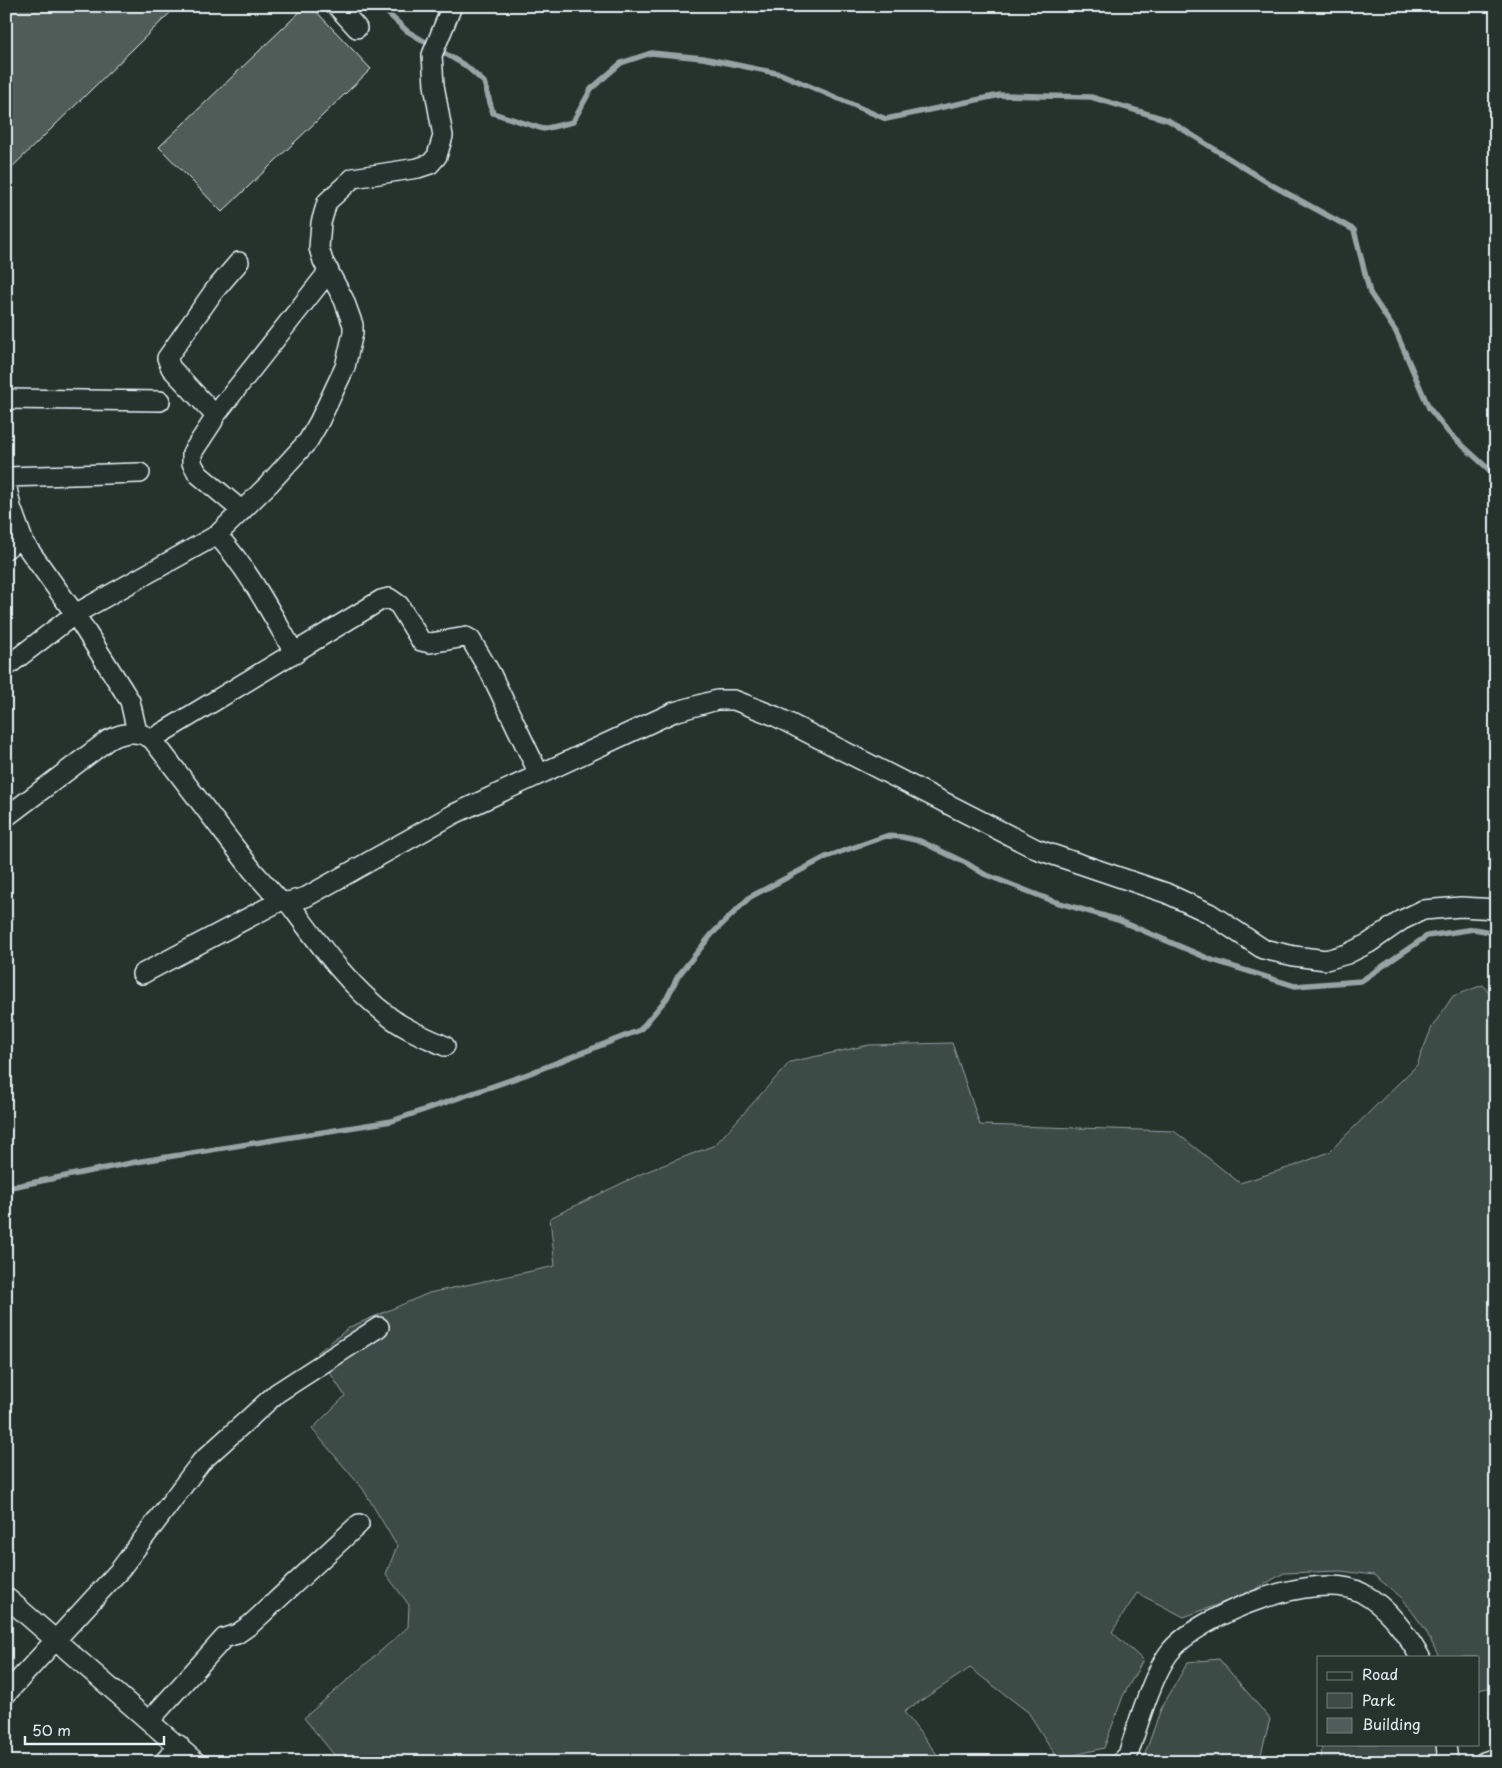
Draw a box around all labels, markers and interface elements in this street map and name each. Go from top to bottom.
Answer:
legend [1317,1656,1480,1746]
text: Road [1362,1662,1398,1685]
text: Park [1362,1688,1396,1711]
text: Building [1362,1712,1421,1735]
scale bar [25,1713,164,1745]
text: 50 m [32,1718,71,1741]

